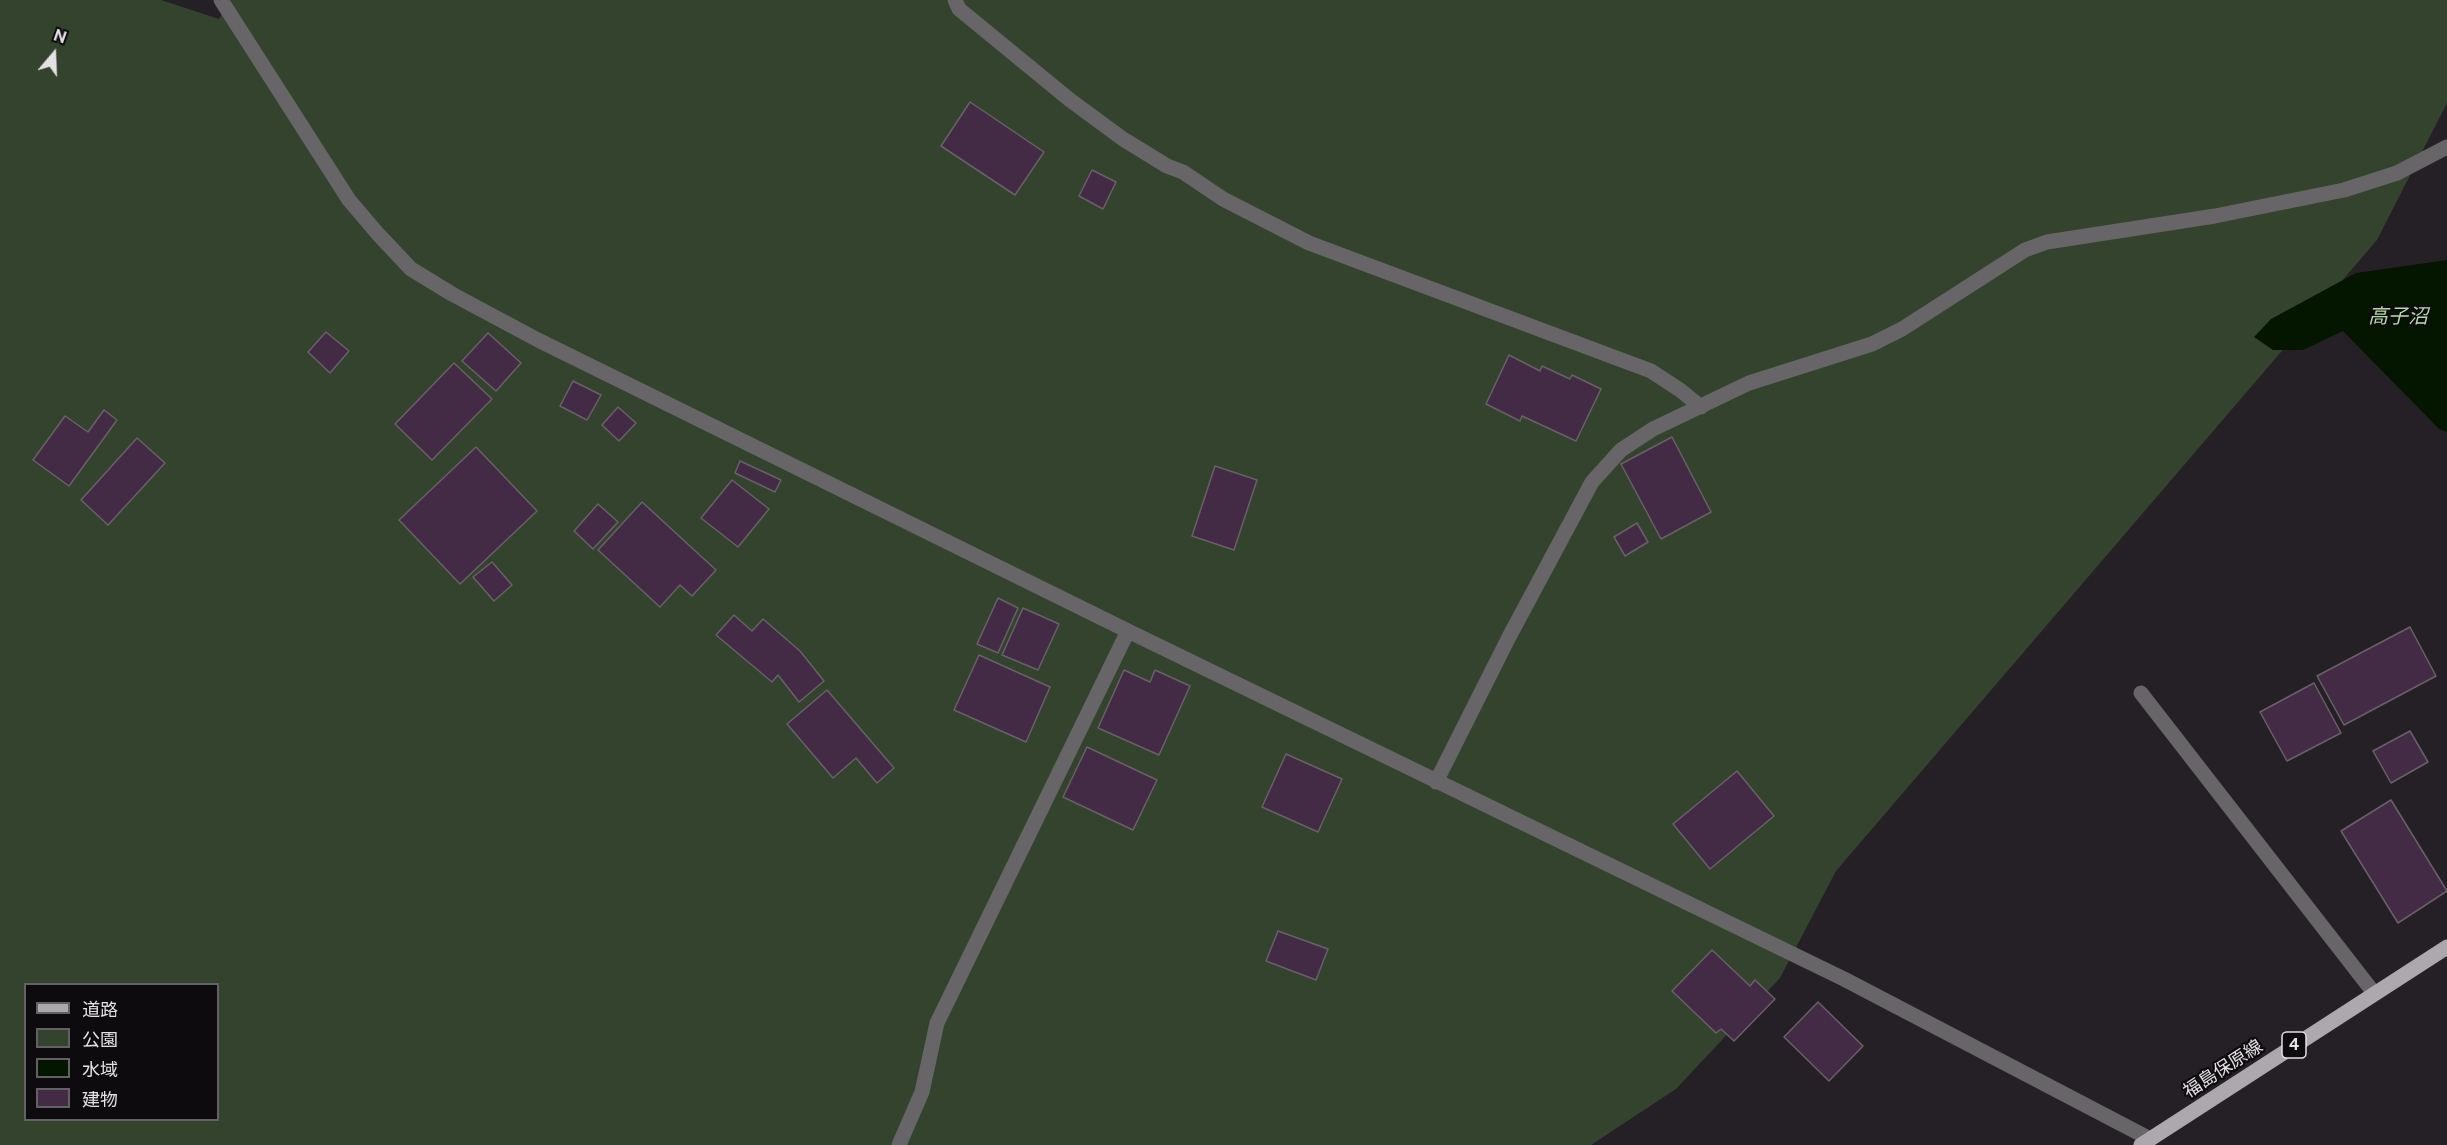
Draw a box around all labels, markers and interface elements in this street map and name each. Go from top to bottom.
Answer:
north arrow [24,24,84,84]
text: N [51,25,69,48]
water label: 高子沼 [2368,305,2428,329]
legend [24,983,219,1121]
text: 道路 [82,999,118,1020]
text: 公園 [82,1029,118,1050]
road number: 4 [2282,1032,2306,1058]
street label: 福島保原線 [2179,1035,2267,1103]
text: 水域 [82,1059,118,1080]
text: 建物 [82,1089,118,1110]

